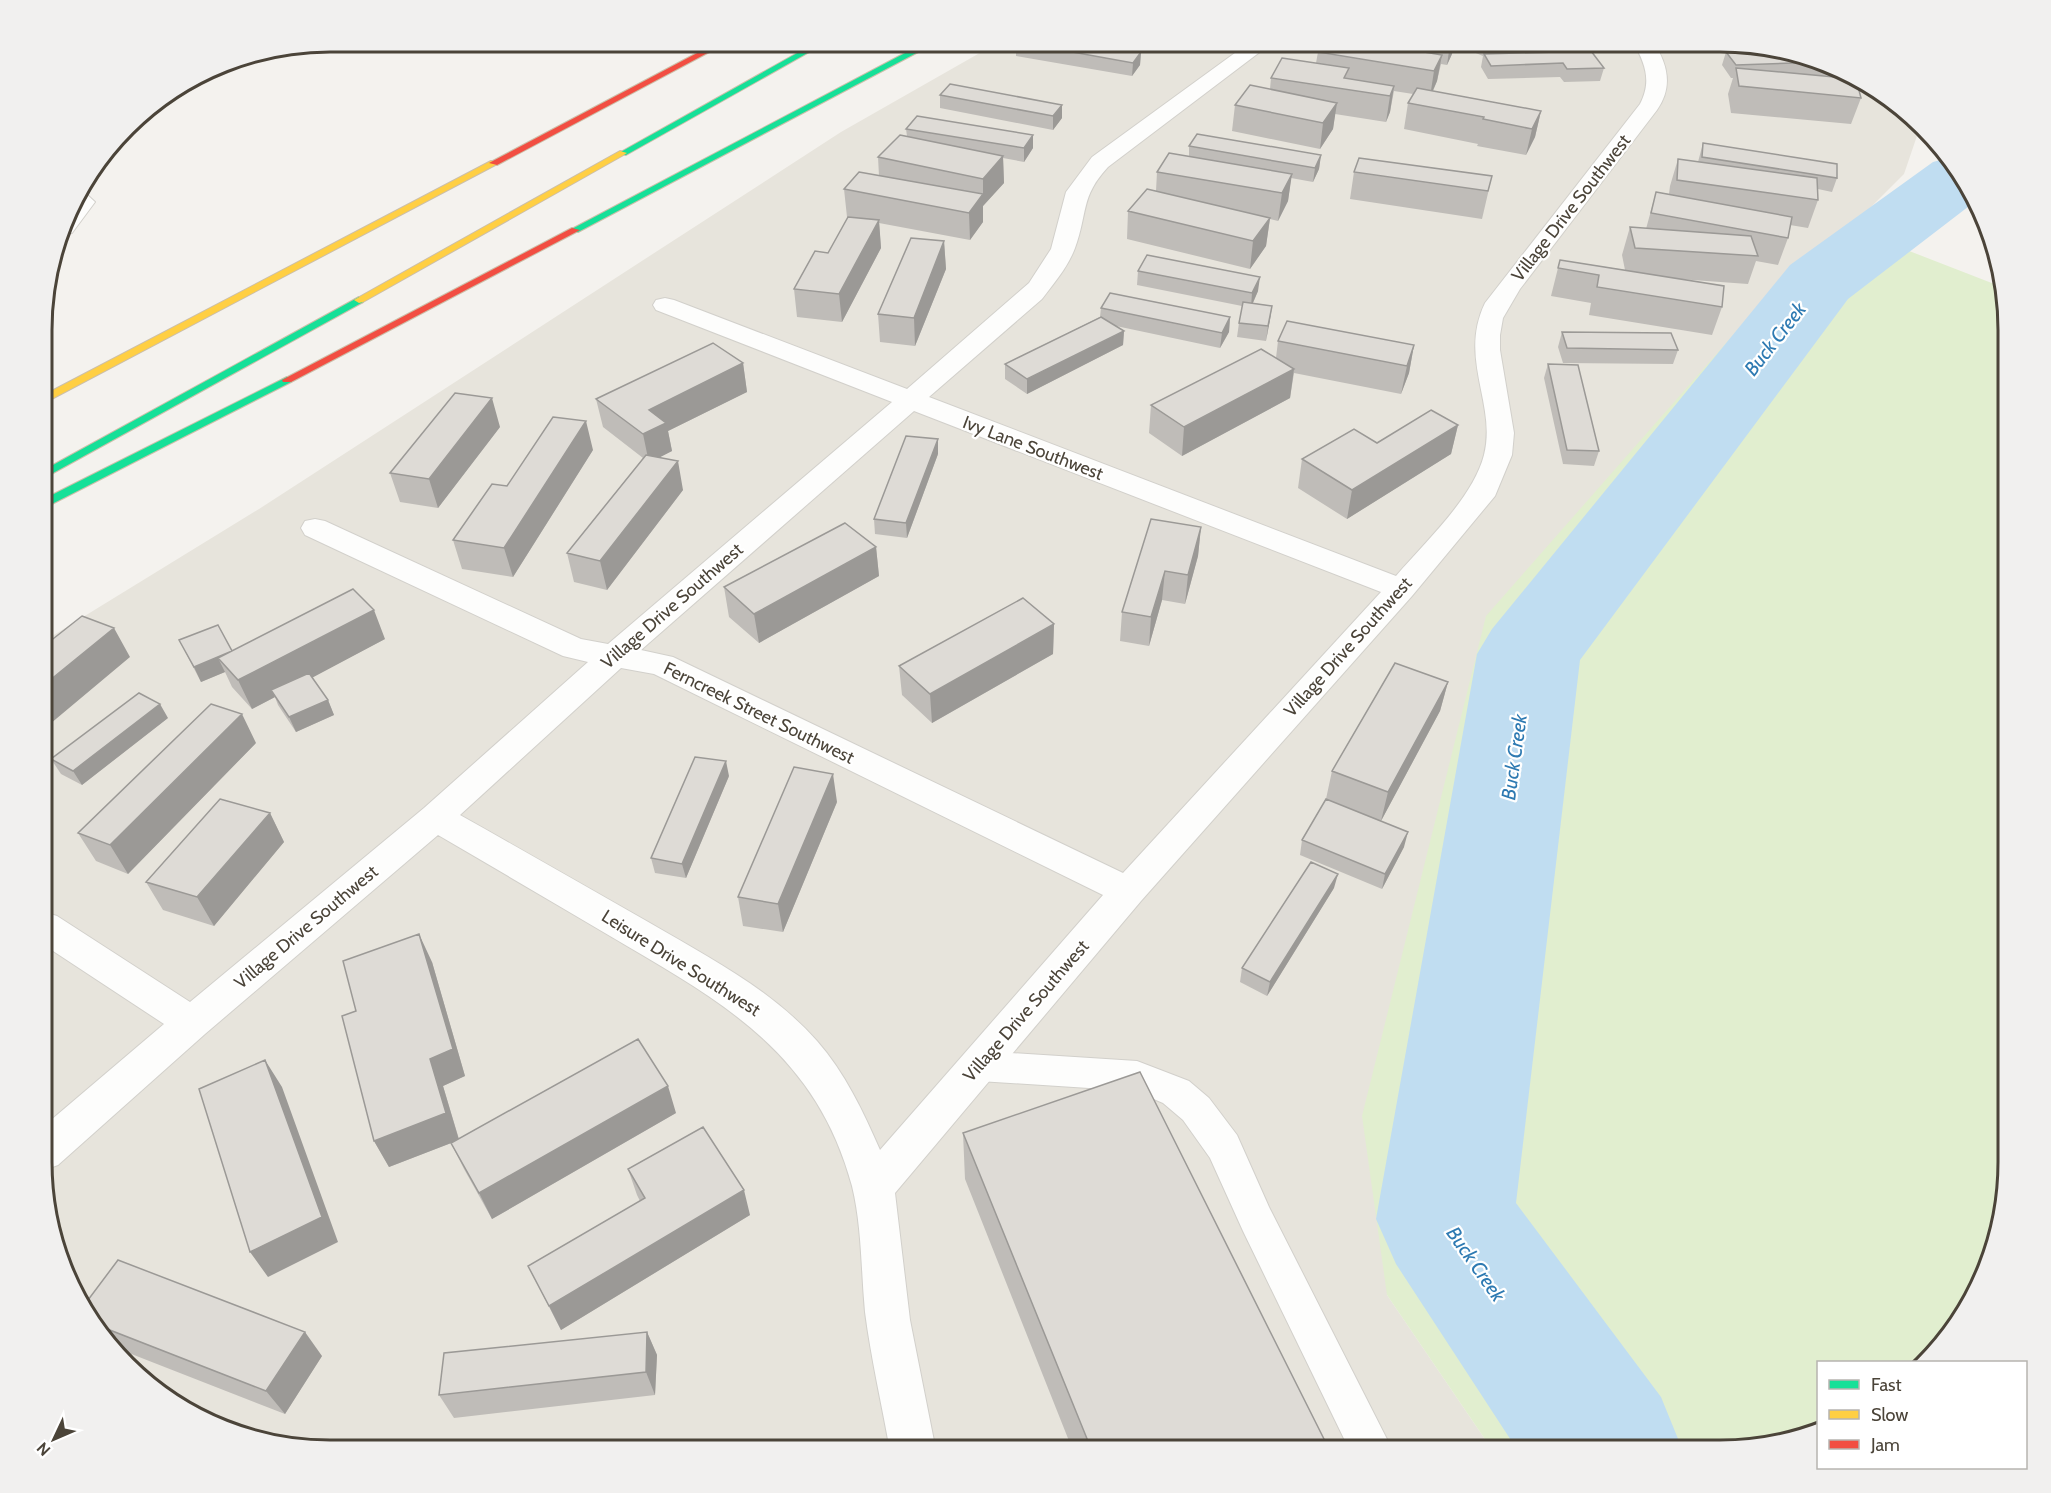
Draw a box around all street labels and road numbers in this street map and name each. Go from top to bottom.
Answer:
street label: Village Drive Southwest [1507,130,1635,286]
street label: Ivy Lane Southwest [960,411,1106,485]
street label: Village Drive Southwest [597,538,747,674]
street label: Village Drive Southwest [1279,573,1417,721]
street label: Ferncreek Street Southwest [660,657,858,769]
street label: Village Drive Southwest [230,861,382,993]
street label: Leisure Drive Southwest [598,905,764,1021]
street label: Village Drive Southwest [958,936,1094,1086]

